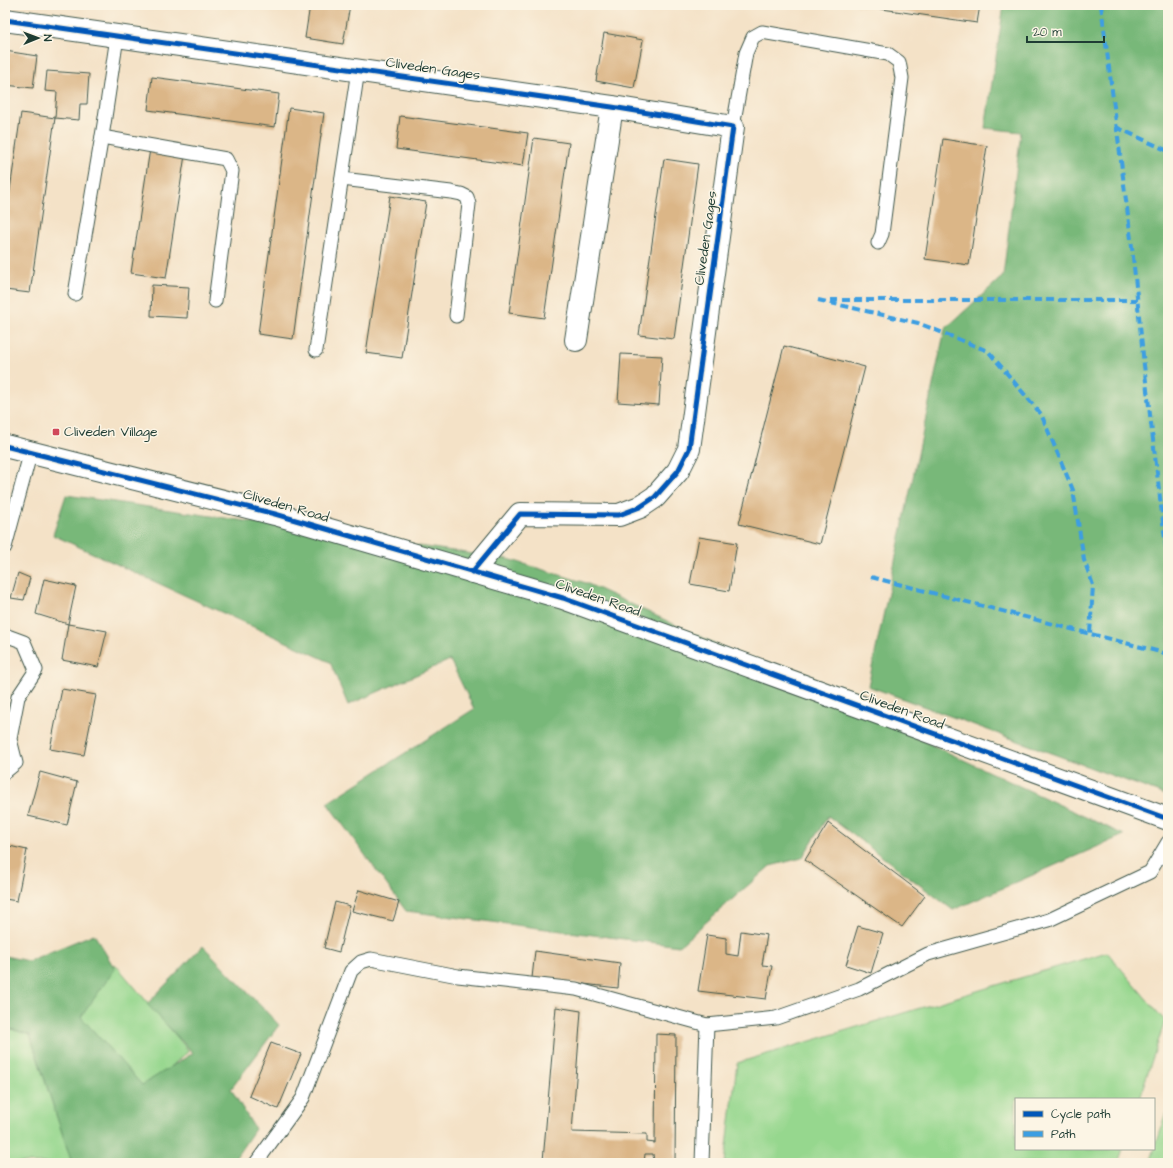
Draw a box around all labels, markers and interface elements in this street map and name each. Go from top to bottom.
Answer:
north arrow [18,18,58,58]
scale bar [1027,18,1104,44]
text: 20 m [1033,24,1062,41]
text: N [40,34,55,42]
street label: Cliveden Gages [385,52,481,86]
street label: Cliveden Gages [689,190,723,286]
place label: Cliveden Village [64,422,158,442]
marker: Cliveden Village [51,427,61,437]
street label: Cliveden Road [241,484,331,528]
street label: Cliveden Road [553,574,643,622]
street label: Cliveden Road [857,685,947,735]
legend [1015,1098,1155,1150]
text: Cycle path [1051,1106,1110,1124]
text: Path [1051,1126,1076,1143]

